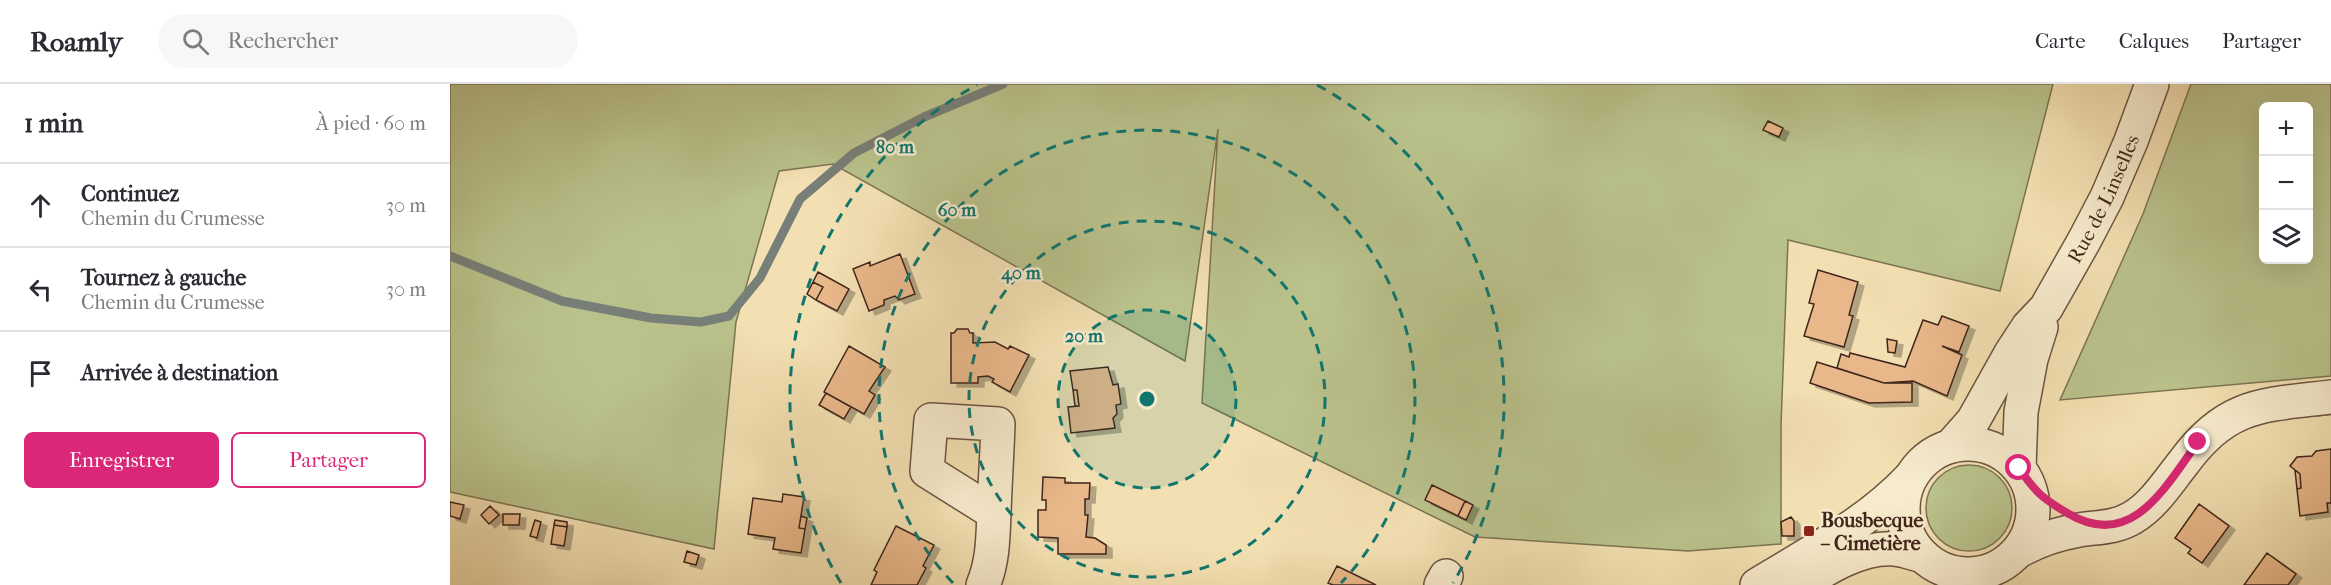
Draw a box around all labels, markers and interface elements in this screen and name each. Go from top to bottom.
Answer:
search box [158,14,578,68]
text: Roamly [30,25,122,58]
icon: search [179,25,212,58]
text: Rechercher [227,28,338,54]
text: Carte [2035,29,2086,53]
text: Calques [2119,29,2189,53]
text: Partager [2222,29,2301,53]
map controls [2259,102,2313,264]
button: + [2259,102,2313,156]
text: 1 min [24,108,83,139]
text: À pied · 60 m [316,112,426,135]
street label: Rue de Linselles [2063,132,2144,267]
text: 80 m [876,137,915,158]
button: − [2259,156,2313,210]
text: Continuez [81,181,179,207]
icon: ahead [24,189,57,222]
text: 30 m [386,194,426,217]
text: 60 m [938,200,977,221]
text: Chemin du Crumesse [81,207,265,230]
button: layers [2259,210,2313,264]
text: 40 m [1000,263,1042,284]
text: Tournez à gauche [81,265,246,291]
icon: left [24,273,57,306]
text: 30 m [386,278,426,301]
text: Chemin du Crumesse [81,291,265,314]
text: 20 m [1065,326,1104,347]
icon: arrive [24,357,57,390]
text: Arrivée à destination [81,360,278,386]
centre of rings [1137,389,1157,409]
route end [2184,428,2210,454]
button: Enregistrer [24,432,219,488]
button: Partager [231,432,426,488]
route start [2005,454,2031,480]
place label: Bousbecque – Cimetière [1820,509,1923,555]
marker: Bousbecque – Cimetière [1802,524,1816,538]

